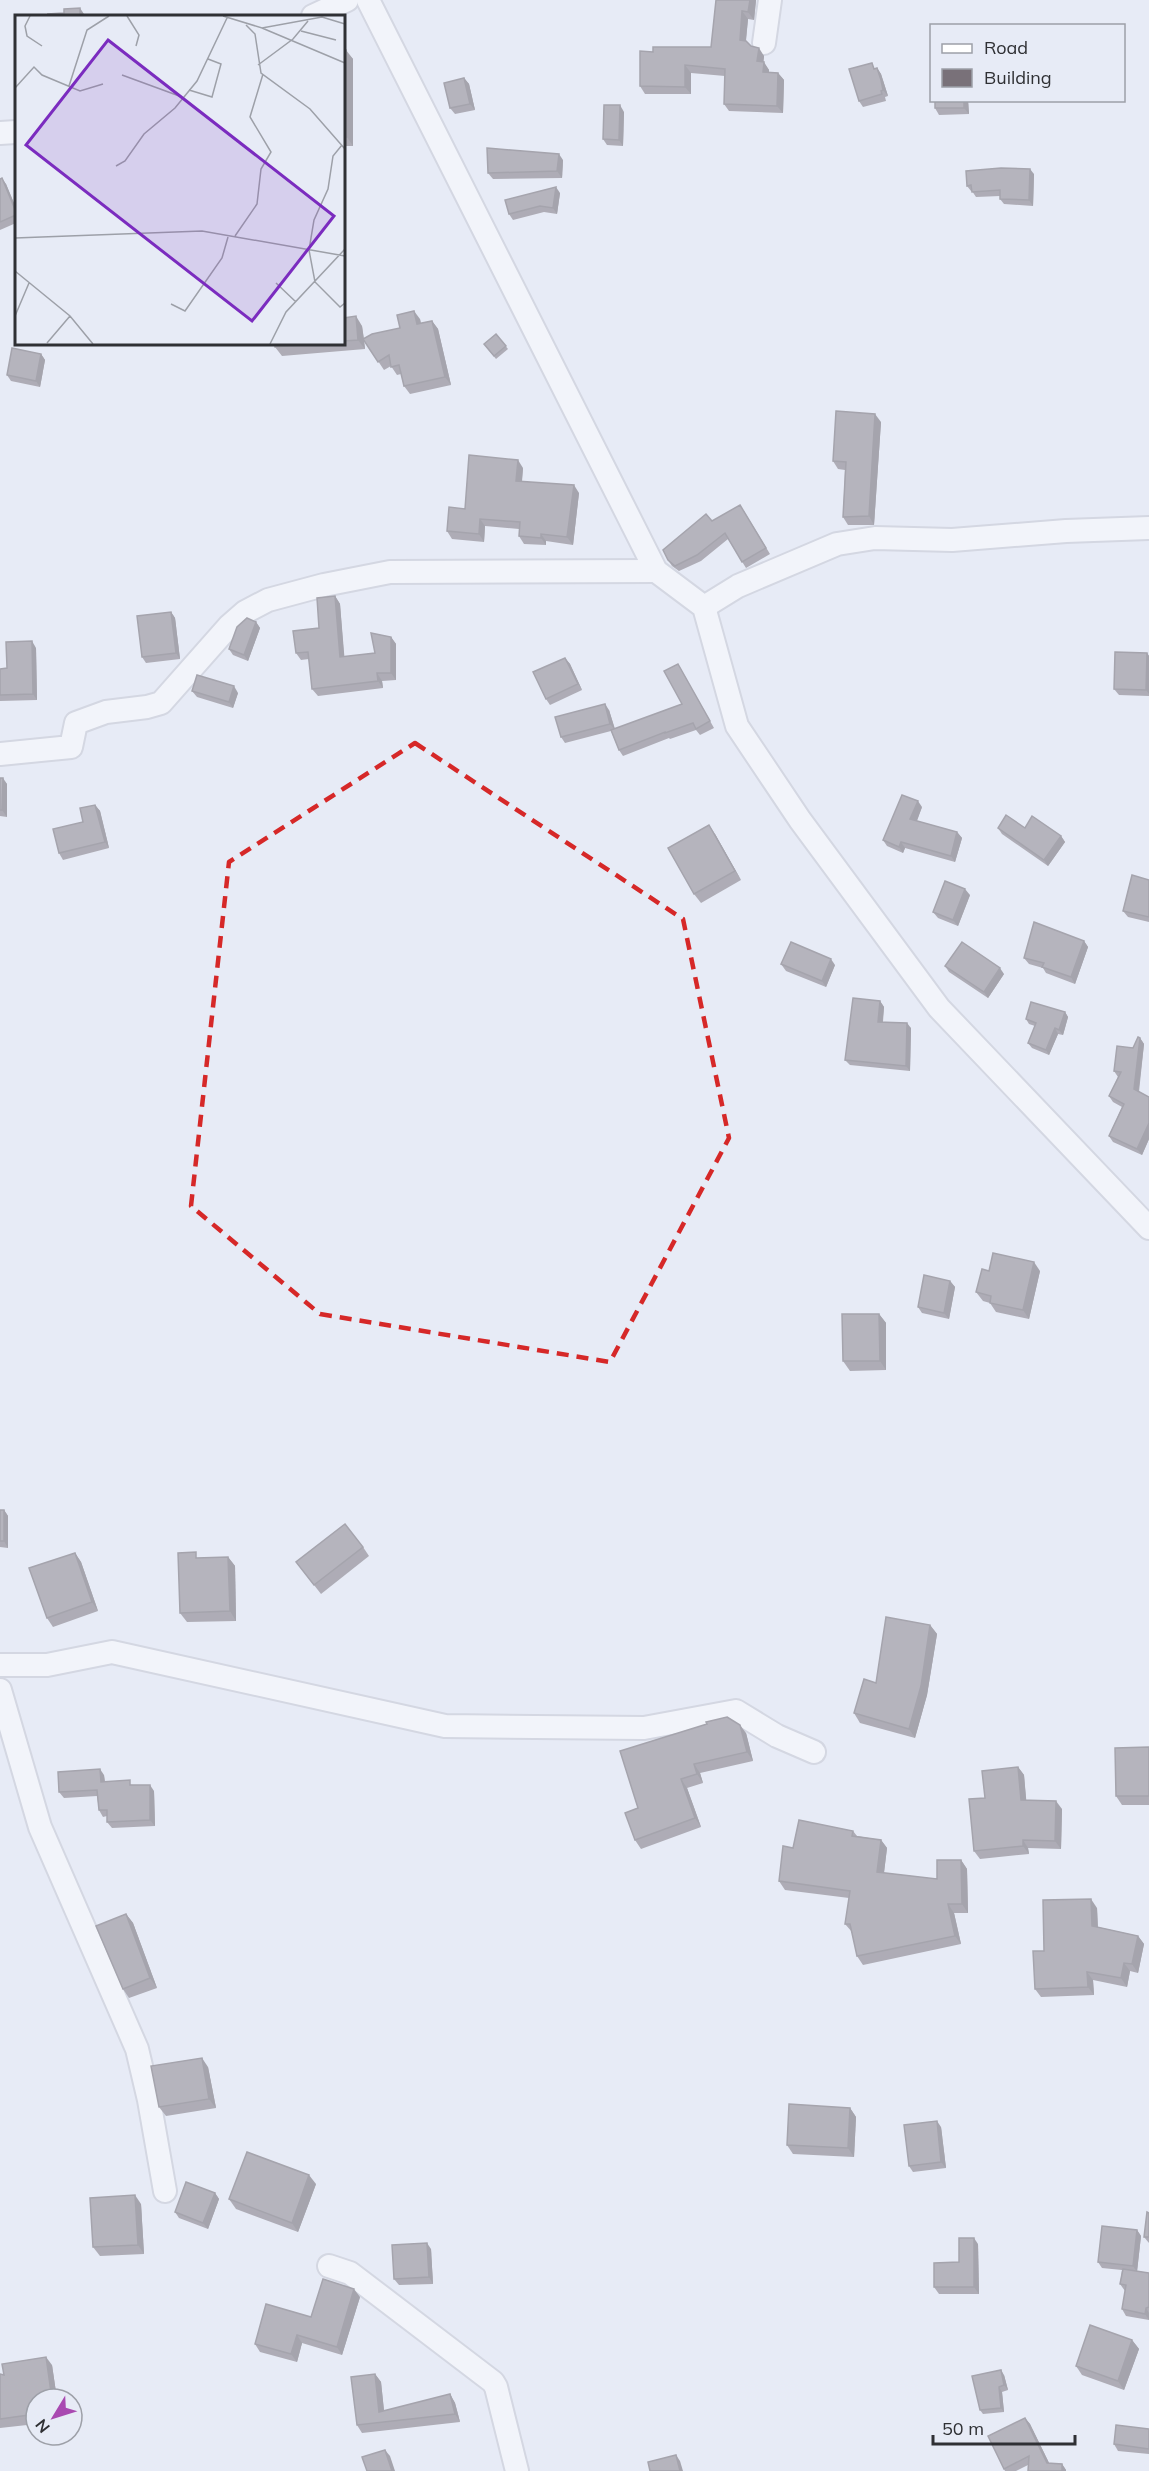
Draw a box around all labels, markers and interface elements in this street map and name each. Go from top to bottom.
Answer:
inset map [15,15,345,345]
legend [930,24,1125,102]
text: Road [984,36,1028,59]
text: Building [984,66,1052,89]
north arrow [24,2387,84,2447]
scale bar [933,2408,1076,2446]
text: N [31,2415,54,2437]
text: 50 m [942,2417,984,2440]

